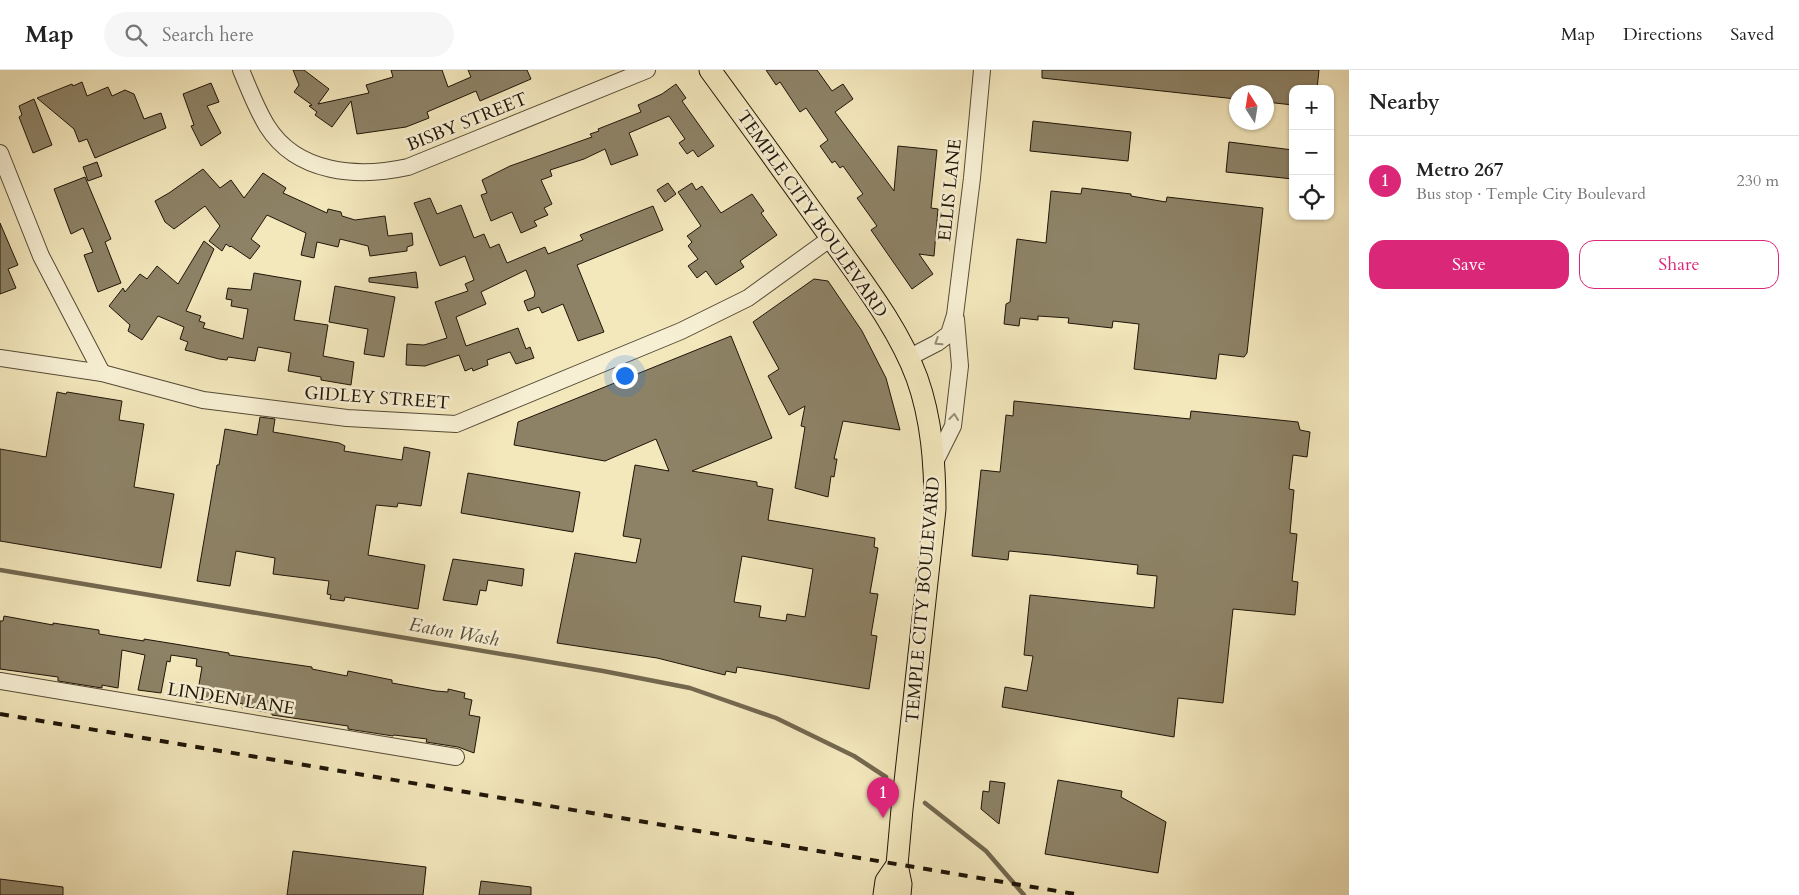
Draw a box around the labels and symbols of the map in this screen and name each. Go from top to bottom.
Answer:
north arrow [1229,85,1274,130]
street label: BISBY STREET [403,86,531,158]
street label: TEMPLE CITY BOULEVARD [731,105,893,323]
street label: ELLIS LANE [932,137,968,243]
one-way arrow [934,336,943,345]
your location [612,363,638,389]
street label: GIDLEY STREET [304,380,450,416]
one-way arrow [948,413,959,421]
street label: TEMPLE CITY BOULEVARD [900,476,946,724]
water label: Eaton Wash [407,611,501,653]
street label: LINDEN LANE [166,677,296,721]
pin: 1 [867,777,899,818]

